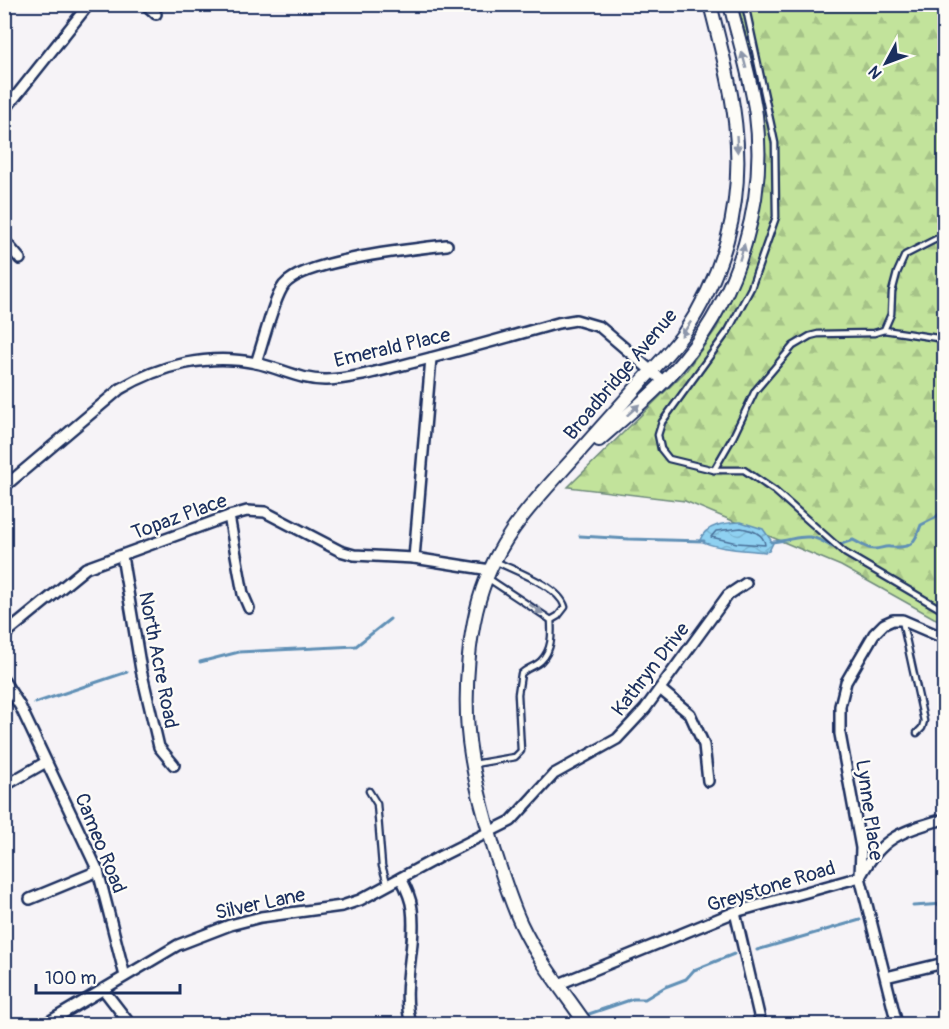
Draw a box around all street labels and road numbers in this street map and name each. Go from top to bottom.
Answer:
street label: Broadbridge Avenue [558,303,683,445]
street label: Emerald Place [332,322,453,373]
street label: Topaz Place [128,488,230,545]
street label: North Acre Road [133,590,184,731]
street label: Kathryn Drive [606,617,695,721]
street label: Lynne Place [850,758,889,862]
street label: Cameo Road [69,789,132,897]
street label: Greystone Road [704,855,838,918]
street label: Silver Lane [213,882,308,925]

